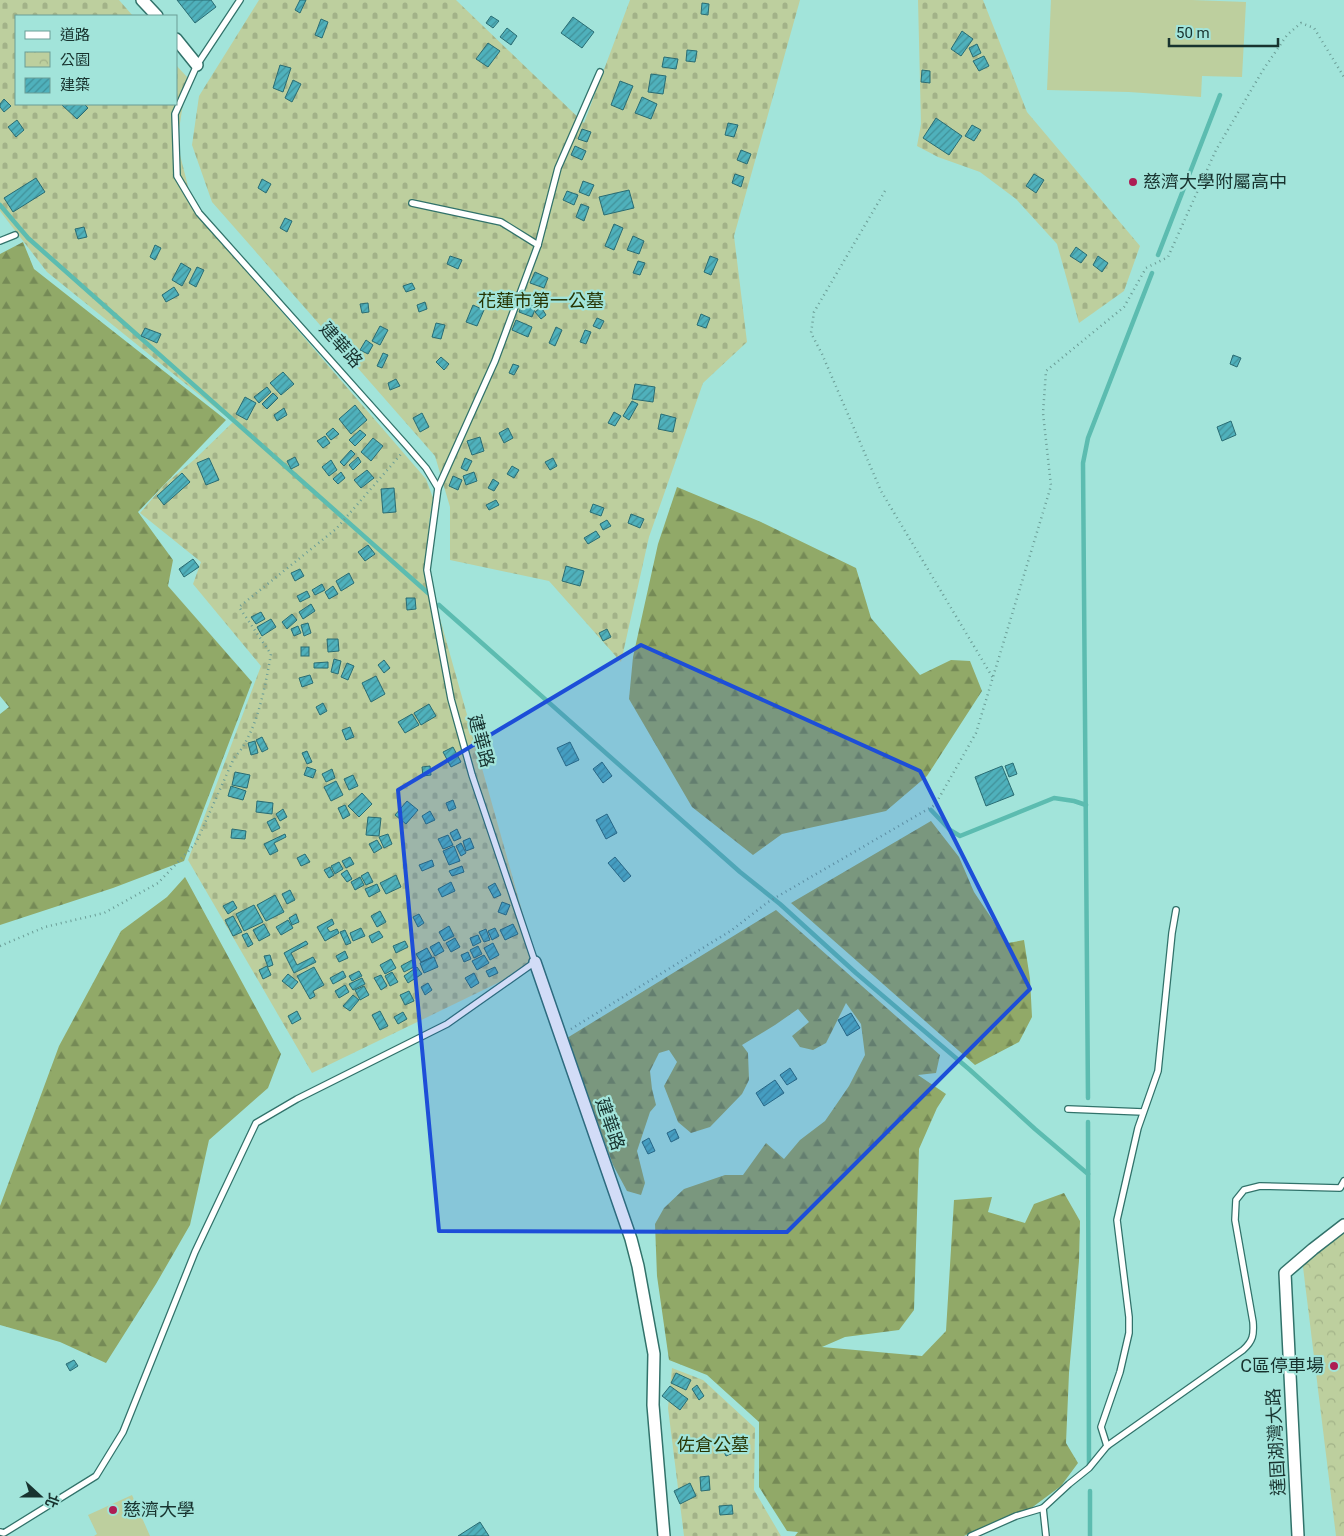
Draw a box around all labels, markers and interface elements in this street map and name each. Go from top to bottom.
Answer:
legend [15,15,178,105]
scale bar [1169,15,1278,47]
text: 50 m [1176,24,1210,42]
text: 道路 [60,26,90,44]
text: 公園 [60,51,90,69]
text: 建築 [60,76,90,94]
place label: 慈濟大學附屬高中 [1143,171,1287,192]
marker: 慈濟大學附屬高中 [1127,176,1139,188]
park label: 花蓮市第一公墓 [478,290,604,311]
street label: 建華路 [316,318,367,372]
street label: 建華路 [464,712,499,770]
street label: 建華路 [592,1095,629,1153]
place label: C區停車場 [1240,1355,1324,1376]
marker: C區停車場 [1328,1360,1340,1372]
street label: 達固湖灣大路 [1262,1388,1289,1497]
park label: 佐倉公墓 [677,1434,749,1455]
north arrow [15,1471,65,1521]
text: 北 [42,1491,62,1510]
place label: 慈濟大學 [123,1499,195,1520]
marker: 慈濟大學 [107,1504,119,1516]

